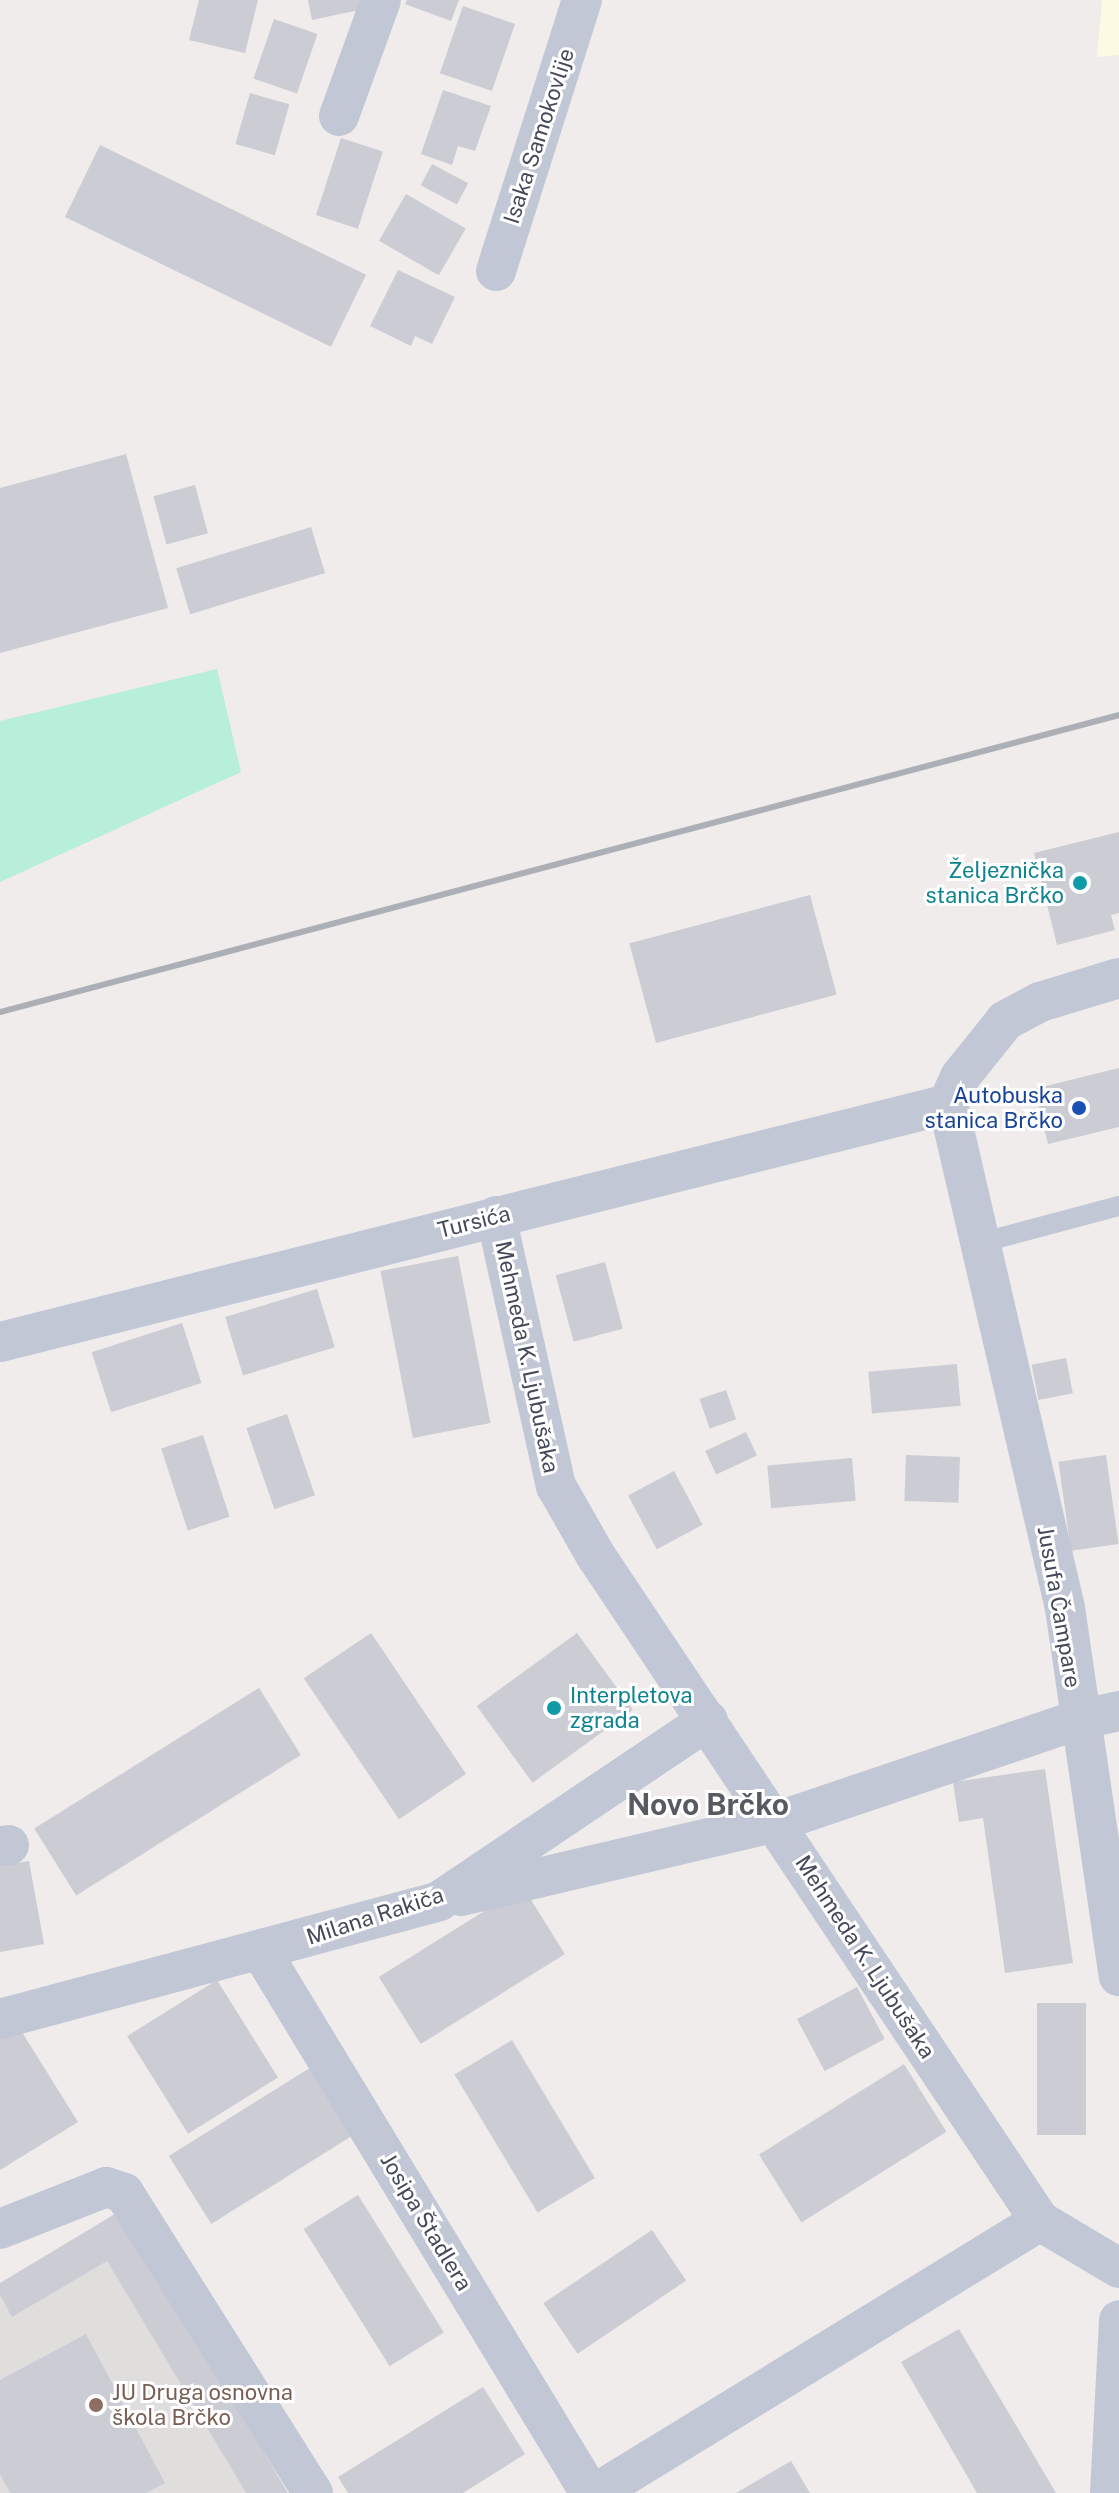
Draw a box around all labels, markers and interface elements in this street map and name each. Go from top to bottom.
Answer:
street label: Isaka Samokovlije [498,45,580,227]
place label: Željeznička stanica Brčko [926,857,1064,908]
marker: Željeznička stanica Brčko [1071,874,1089,892]
place label: Autobuska stanica Brčko [925,1082,1063,1134]
marker: Autobuska stanica Brčko [1070,1099,1088,1117]
street label: Tursića [435,1200,513,1244]
street label: Mehmeda K. Ljubušaka [489,1238,565,1476]
street label: Jusufa Čampare [1032,1524,1086,1690]
place label: Interpletova zgrada [570,1682,692,1734]
marker: Interpletova zgrada [545,1699,563,1717]
district label: Novo Brčko [627,1786,789,1822]
street label: Mehmeda K. Ljubušaka [789,1851,941,2063]
street label: Milana Rakiča [303,1881,447,1951]
street label: Josipa Štadlera [375,2149,477,2295]
place label: JU Druga osnovna škola Brčko [112,2379,293,2430]
marker: JU Druga osnovna škola Brčko [87,2396,105,2414]

